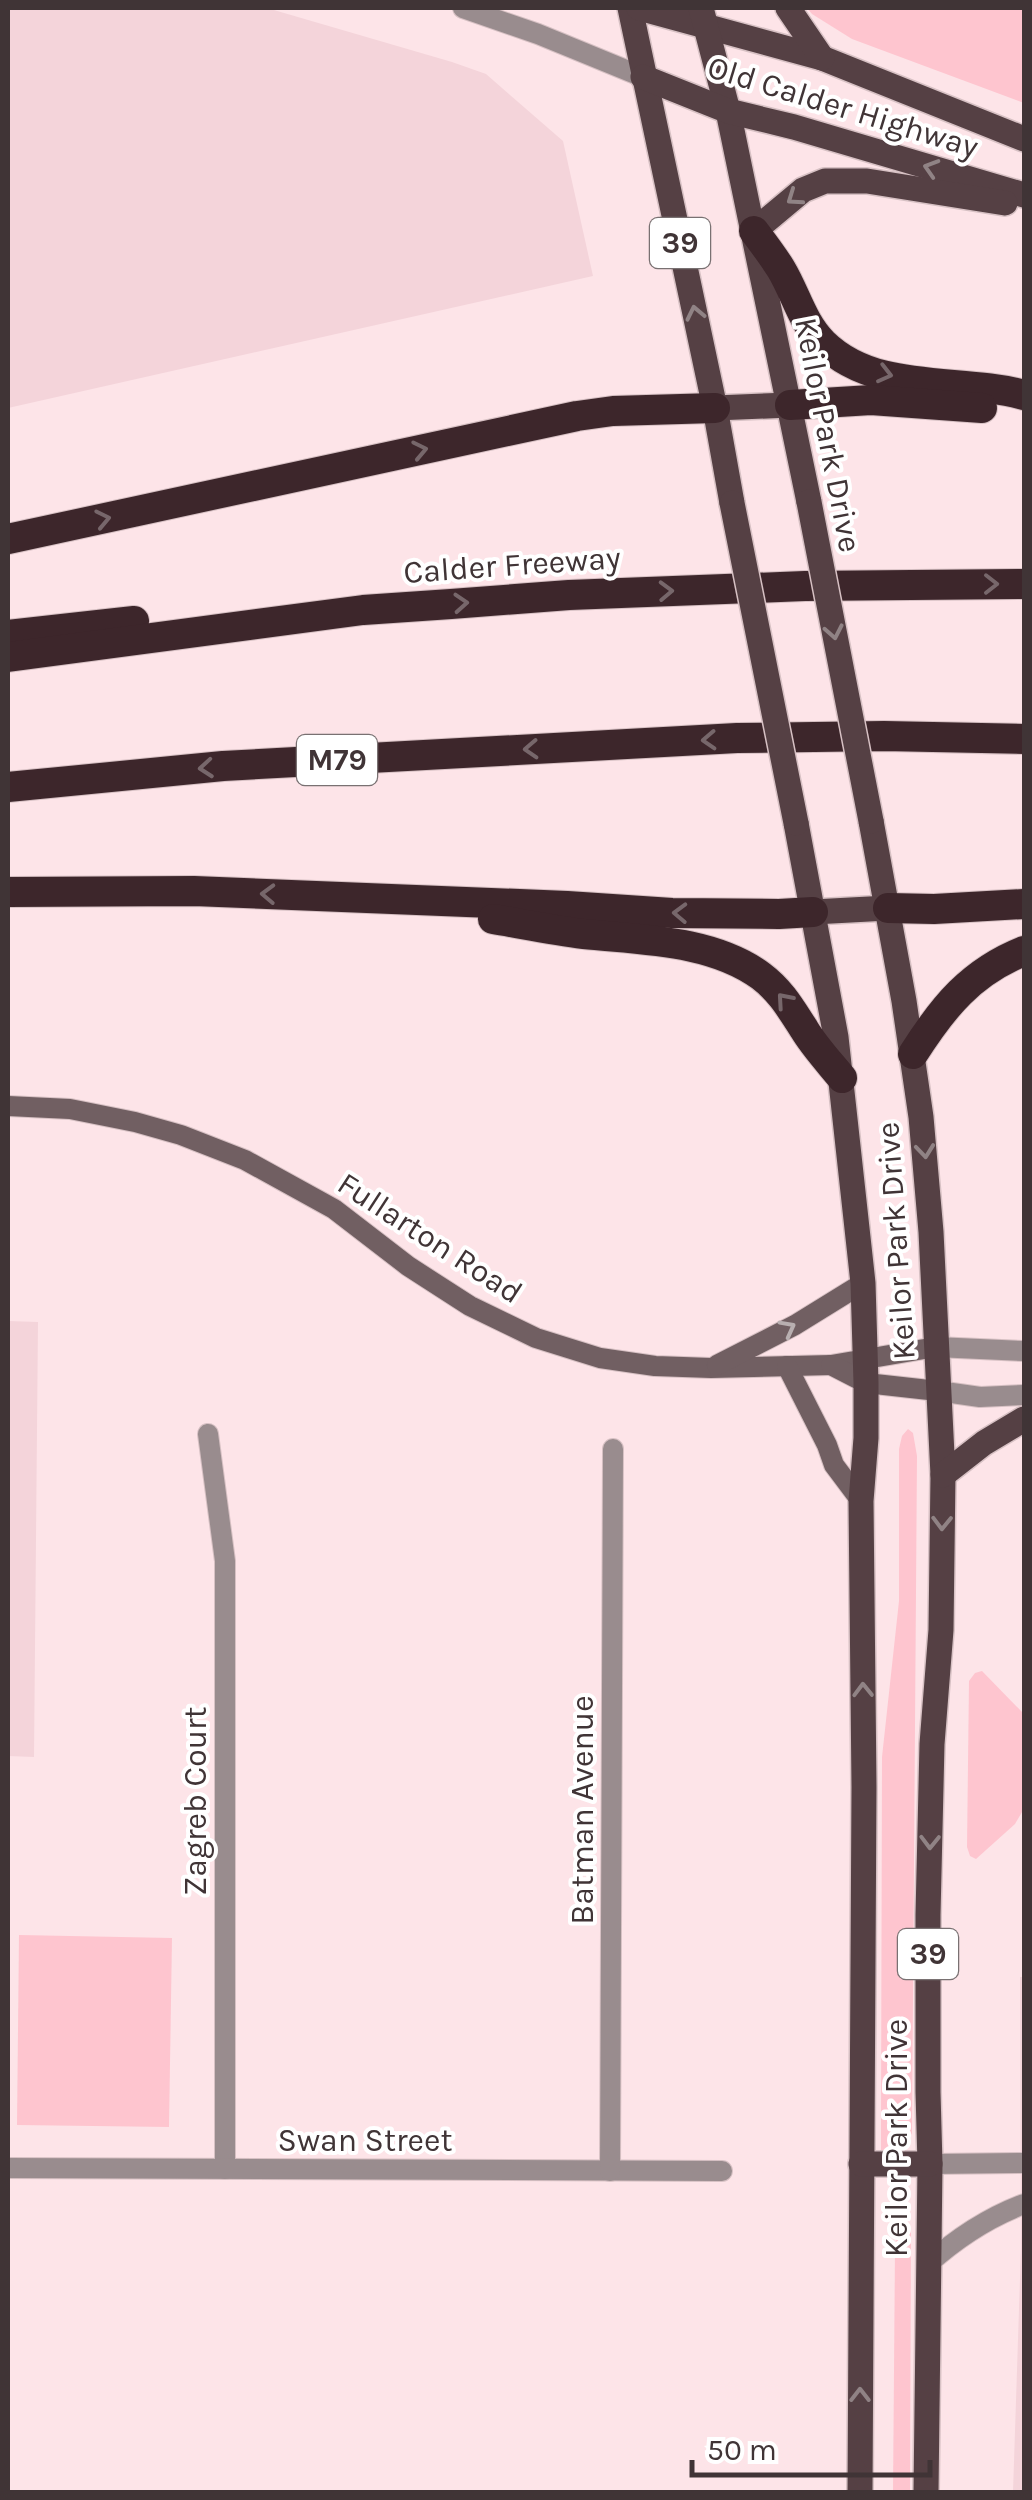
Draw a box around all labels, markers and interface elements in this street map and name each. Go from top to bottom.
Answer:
street label: Old Calder Highway [703,48,983,166]
one-way arrow [923,159,940,180]
one-way arrow [786,186,805,204]
road number: 39 [650,218,710,268]
one-way arrow [685,305,706,322]
street label: Keilor Park Drive [787,315,869,555]
one-way arrow [876,362,893,383]
one-way arrow [411,440,428,461]
one-way arrow [94,510,111,531]
street label: Calder Freeway [402,539,622,591]
one-way arrow [984,573,999,595]
one-way arrow [659,581,675,602]
one-way arrow [453,593,469,614]
one-way arrow [823,623,844,640]
one-way arrow [701,729,717,750]
road number: M79 [297,735,377,785]
one-way arrow [522,738,538,759]
one-way arrow [198,757,214,778]
one-way arrow [260,884,276,905]
one-way arrow [672,902,688,923]
one-way arrow [778,993,796,1011]
street label: Keilor Park Drive [869,1121,923,1361]
one-way arrow [913,1144,935,1160]
street label: Fullarton Road [331,1165,529,1311]
one-way arrow [778,1321,796,1340]
one-way arrow [931,1516,953,1532]
one-way arrow [852,1681,873,1697]
street label: Batman Avenue [564,1695,601,1925]
street label: Zagreb Court [177,1706,214,1896]
one-way arrow [919,1834,941,1850]
road number: 39 [898,1929,958,1979]
street label: Keilor Park Drive [878,2019,915,2257]
street label: Swan Street [278,2122,452,2159]
one-way arrow [849,2387,871,2402]
scale bar [692,2415,930,2477]
text: 50 m [707,2432,777,2468]

